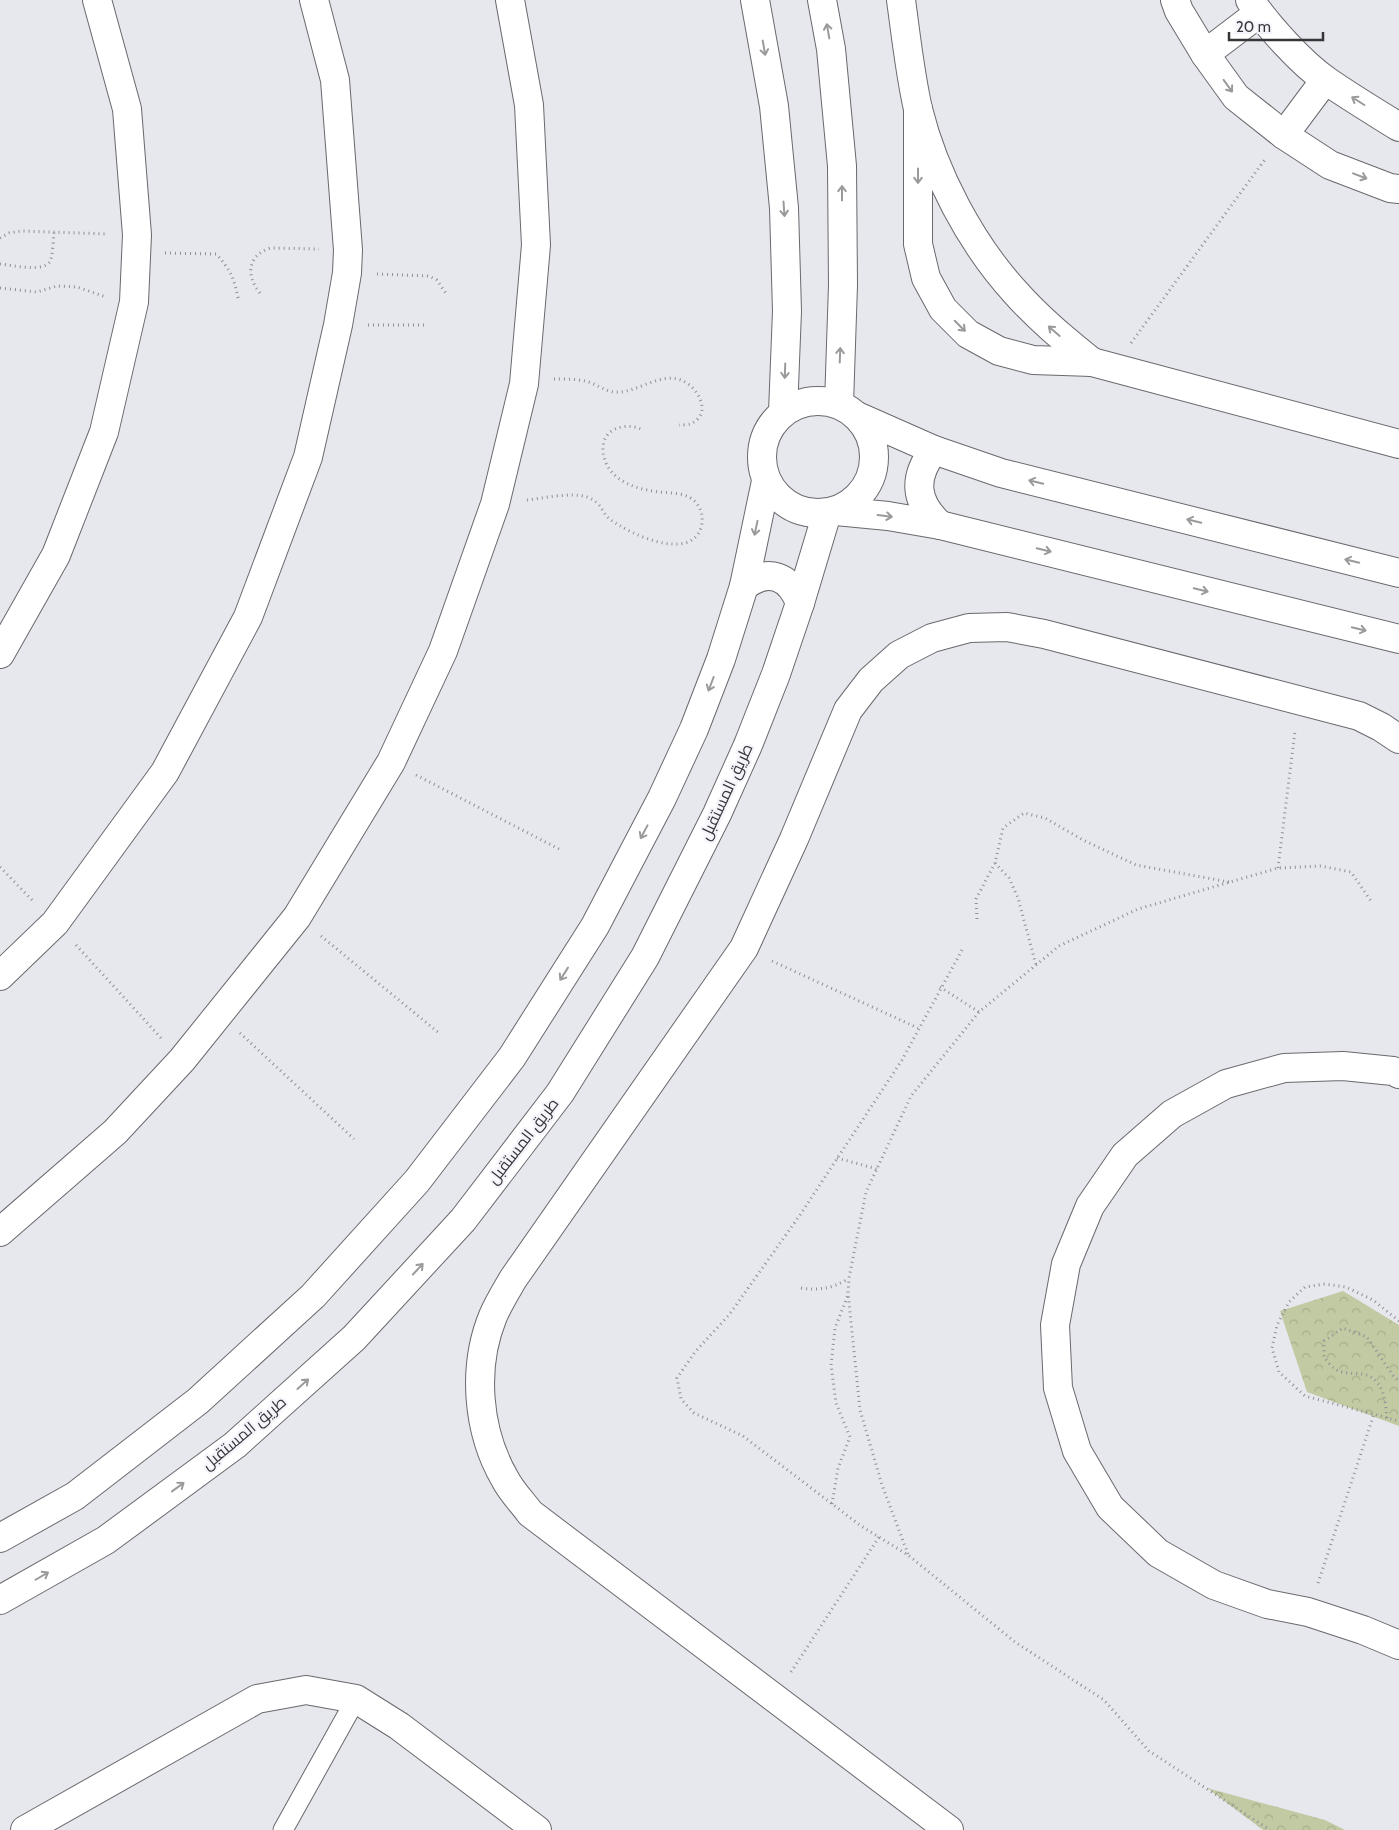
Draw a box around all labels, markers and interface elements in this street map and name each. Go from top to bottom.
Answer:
scale bar [1229,10,1323,42]
text: 20 m [1236,18,1271,36]
one-way arrow [822,23,832,39]
one-way arrow [759,40,769,56]
one-way arrow [1223,79,1233,93]
one-way arrow [1351,95,1365,105]
one-way arrow [913,167,923,183]
one-way arrow [1352,172,1368,181]
one-way arrow [837,185,847,202]
one-way arrow [779,201,788,217]
one-way arrow [953,320,966,332]
one-way arrow [1048,325,1061,337]
one-way arrow [836,347,845,363]
one-way arrow [780,363,789,379]
one-way arrow [1029,477,1045,486]
one-way arrow [876,511,892,521]
one-way arrow [1187,516,1203,526]
one-way arrow [751,520,760,536]
one-way arrow [1035,546,1051,555]
one-way arrow [1344,556,1360,565]
one-way arrow [1193,586,1209,595]
one-way arrow [1350,625,1366,634]
one-way arrow [706,676,715,691]
street label: طريق المستقبل [695,741,758,844]
one-way arrow [639,824,648,839]
one-way arrow [559,966,569,980]
street label: طريق المستقبل [483,1094,563,1189]
one-way arrow [412,1262,424,1275]
one-way arrow [297,1378,310,1390]
street label: طريق المستقبل [198,1392,291,1475]
one-way arrow [171,1482,185,1492]
one-way arrow [35,1571,49,1581]

